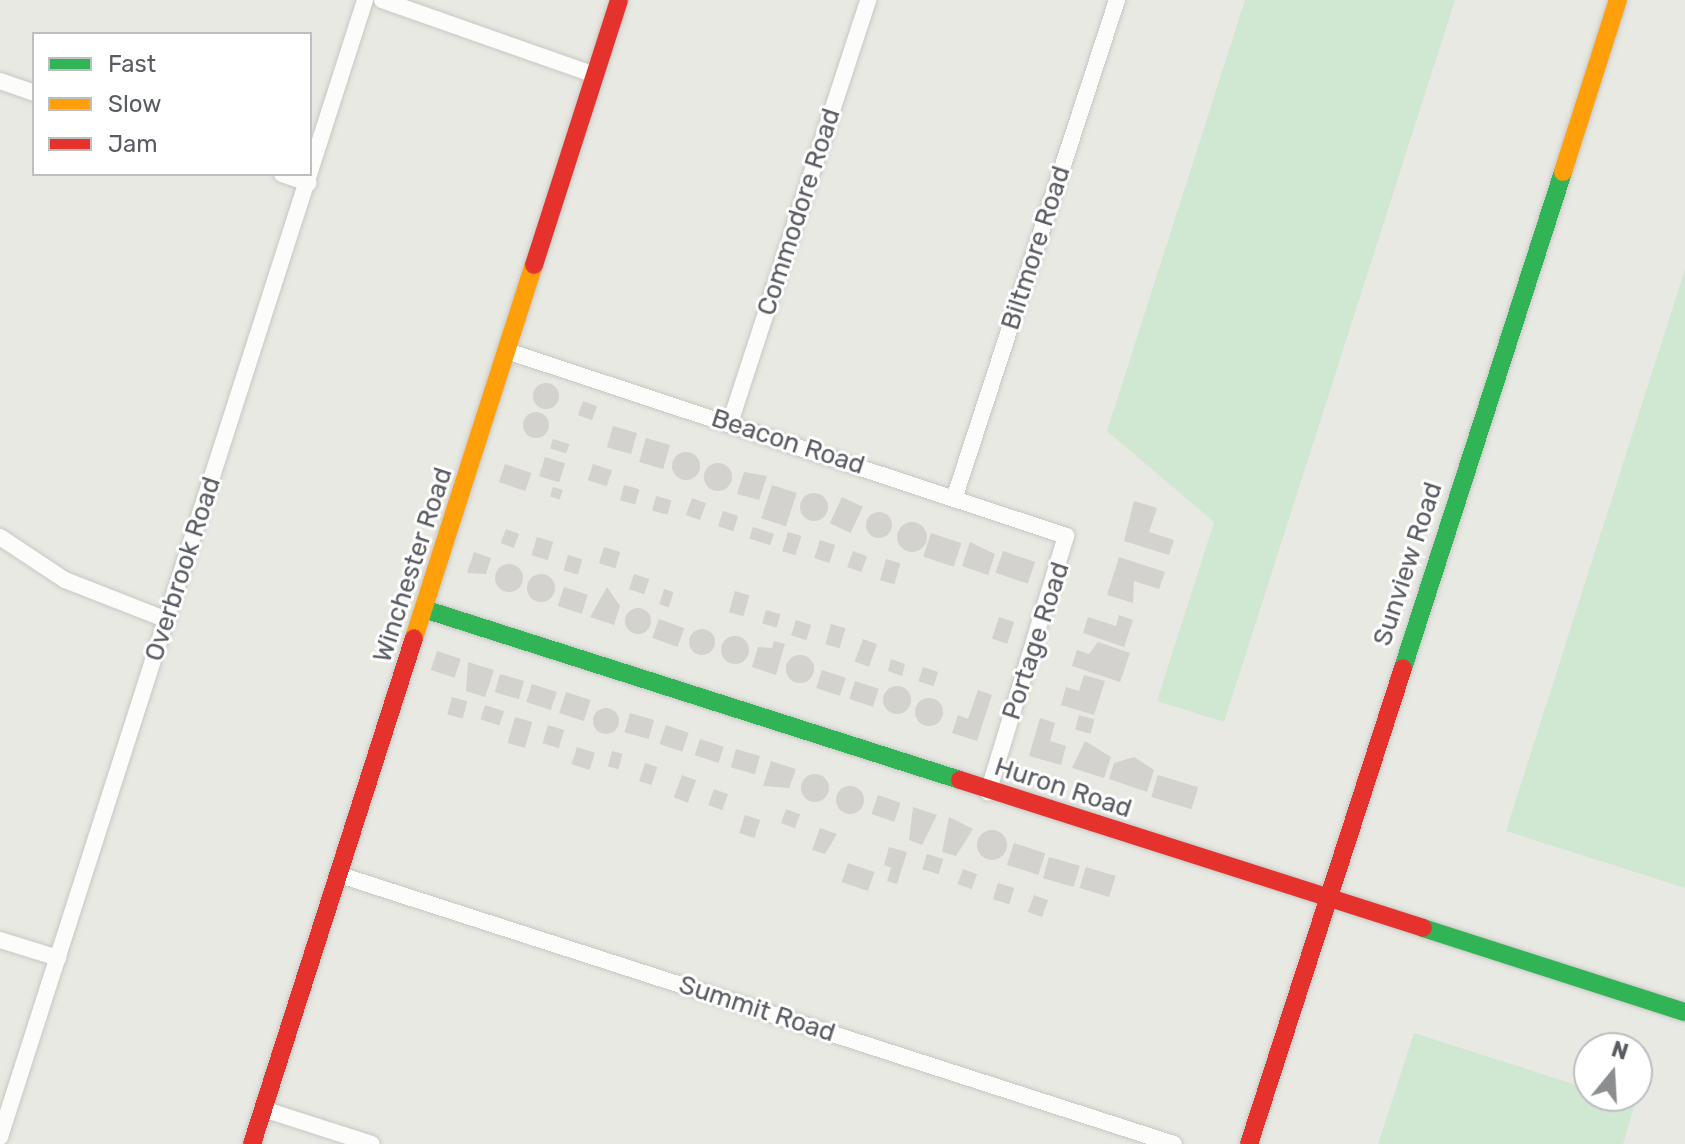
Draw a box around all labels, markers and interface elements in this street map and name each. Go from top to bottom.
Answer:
legend [32,32,312,176]
text: Fast [108,50,156,78]
text: Slow [108,90,161,118]
street label: Commodore Road [751,104,847,320]
text: Jam [108,130,158,158]
street label: Biltmore Road [995,162,1077,334]
street label: Beacon Road [707,403,869,481]
street label: Winchester Road [367,463,459,667]
street label: Overbrook Road [138,473,228,665]
street label: Sunview Road [1367,478,1449,650]
street label: Portage Road [996,558,1076,724]
street label: Huron Road [990,751,1136,825]
street label: Summit Road [675,969,839,1049]
north arrow [1573,1032,1653,1112]
text: N [1608,1035,1632,1066]

